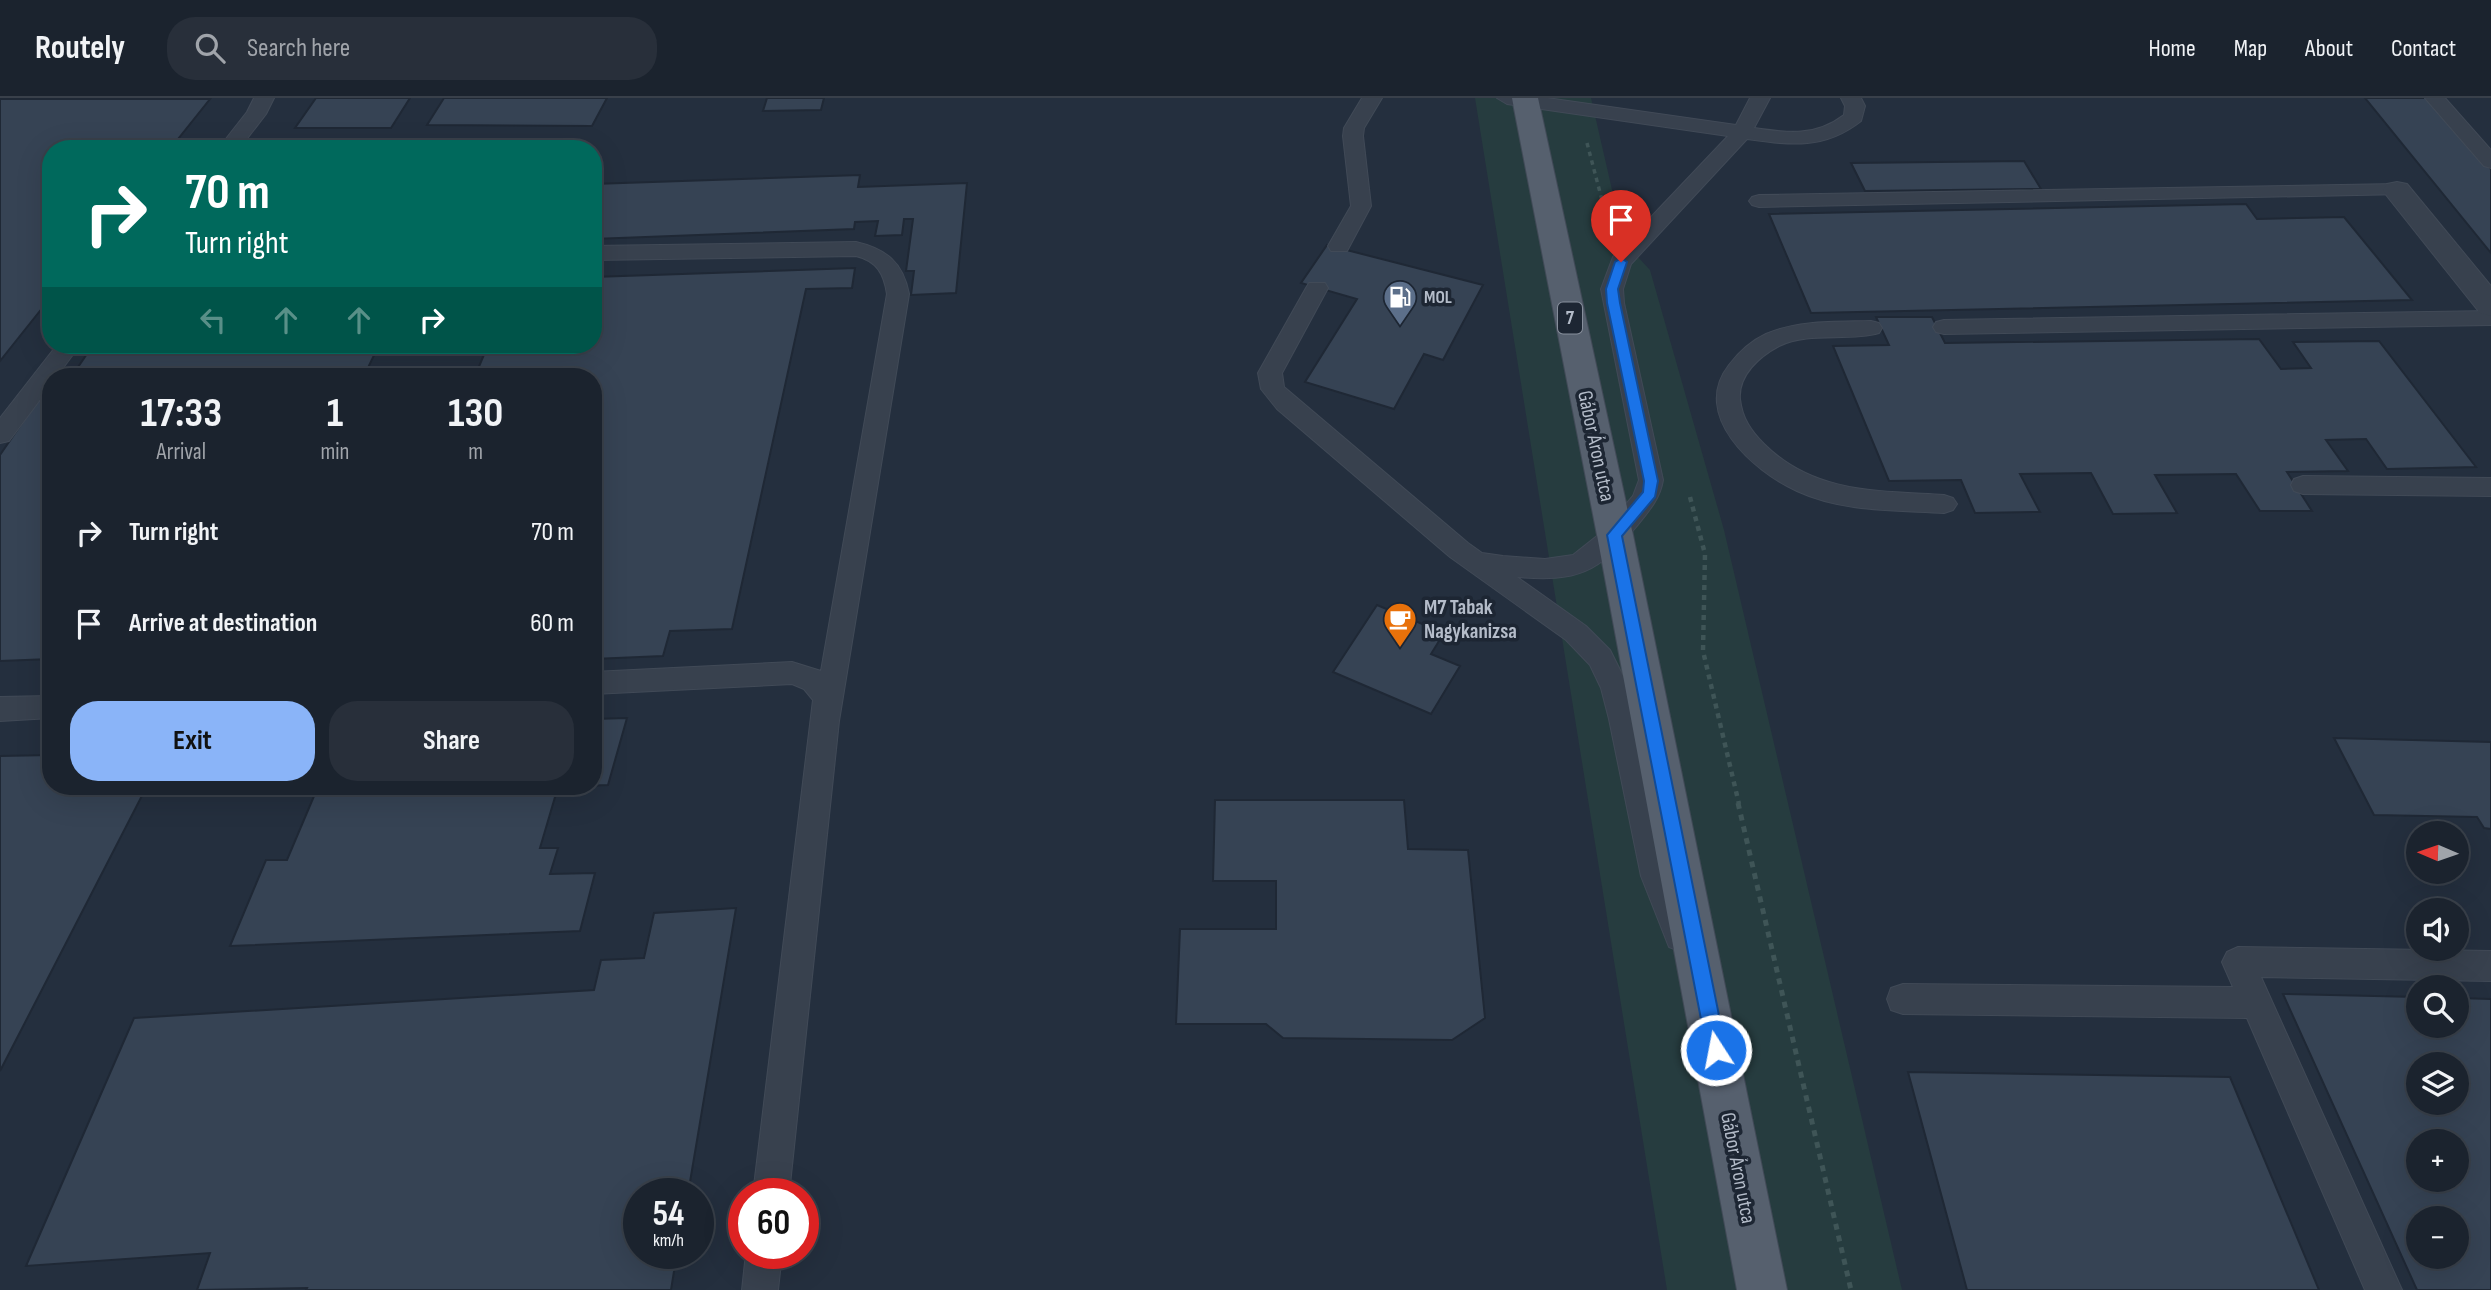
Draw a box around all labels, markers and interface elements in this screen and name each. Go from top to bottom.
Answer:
search box [167,17,657,80]
text: Routely [35,28,125,68]
icon: search [191,29,229,67]
text: Search here [247,33,350,64]
text: Home [2148,34,2196,63]
text: Map [2234,34,2267,63]
text: About [2305,34,2353,63]
text: Contact [2391,34,2456,63]
text: 70 m [185,164,270,223]
icon: right [70,168,161,259]
pin [1591,190,1651,262]
icon: arrive [1602,201,1640,239]
text: Turn right [185,224,289,263]
fuel station icon: MOL [1381,278,1419,327]
place label: MOL [1424,287,1452,308]
icon: left [194,301,232,339]
icon: ahead [267,301,305,339]
icon: ahead [340,301,378,339]
icon: right [413,301,451,339]
road number: 7 [1558,302,1582,333]
text: 17:33 [141,388,222,439]
text: 1 [327,388,343,439]
text: 130 [448,388,503,439]
street label: Gábor Áron utca [1572,388,1620,504]
text: Arrival [157,438,206,466]
text: min [321,438,349,466]
text: m [468,438,483,466]
icon: right [70,514,108,552]
text: Turn right [129,517,218,548]
text: 70 m [531,517,574,548]
place label: M7 Tabak Nagykanizsa [1424,595,1517,644]
cafe icon: M7 Tabak Nagykanizsa [1381,600,1419,649]
icon: arrive [70,605,108,643]
text: Arrive at destination [129,608,317,639]
text: 60 m [530,608,574,639]
button: Exit [70,701,315,781]
button: Share [329,701,574,781]
north arrow [2406,821,2469,884]
map controls [2406,821,2469,1269]
button: sound [2406,898,2469,961]
button: search [2406,975,2469,1038]
position arrow [1679,1013,1753,1087]
button: layers [2406,1052,2469,1115]
street label: Gábor Áron utca [1715,1110,1761,1226]
button: + [2406,1129,2469,1192]
speed limit sign: 60 [728,1178,819,1269]
text: 54 [653,1193,684,1236]
button: − [2406,1206,2469,1269]
text: km/h [653,1230,684,1251]

